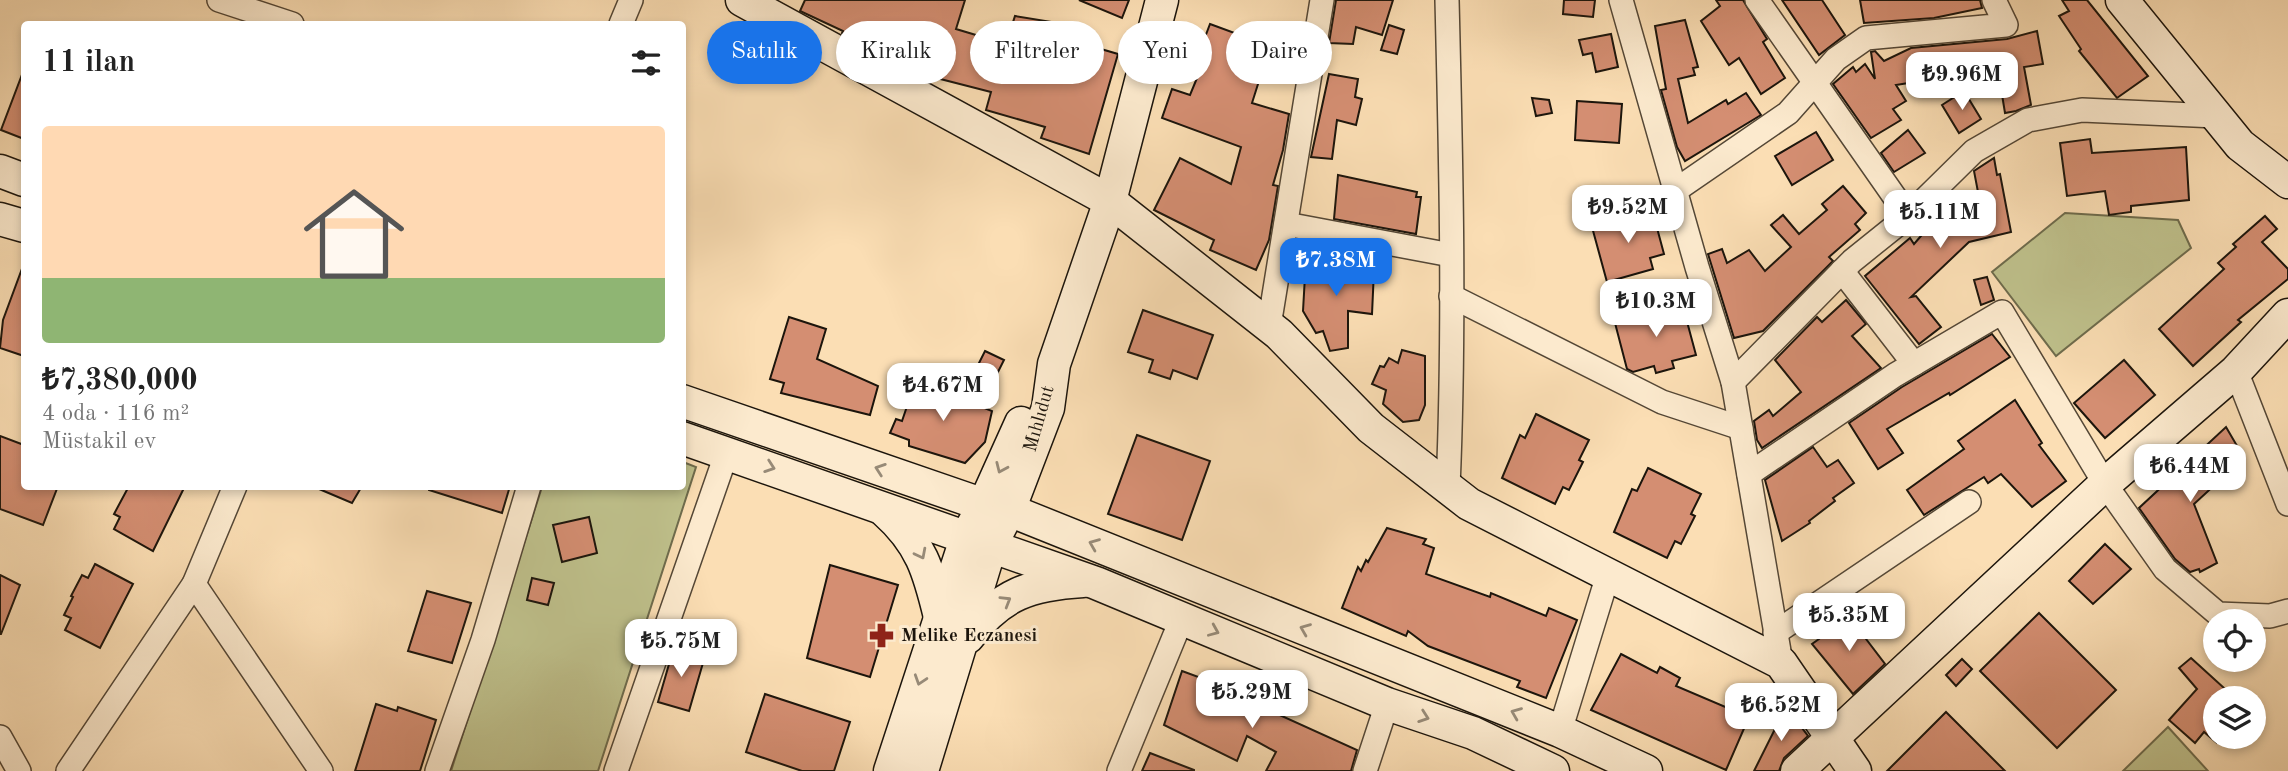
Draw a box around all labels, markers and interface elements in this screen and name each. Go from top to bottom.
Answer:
chip: Satılık [707,21,822,84]
chip: Kiralık [836,21,956,84]
chip: Filtreler [970,21,1104,84]
chip: Yeni [1118,21,1212,84]
chip: Daire [1226,21,1332,84]
icon: filters [627,44,665,82]
text: 11 ilan [42,48,135,78]
pin: ₺9.96M [1905,52,2019,112]
text: ₺9.96M [1922,63,2002,86]
icon: home [291,171,417,297]
pin: ₺9.52M [1571,186,1685,245]
pin: ₺5.11M [1883,190,1997,250]
text: ₺9.52M [1588,196,1668,219]
text: ₺5.11M [1900,201,1980,224]
pin: ₺7.38M [1279,238,1393,298]
text: ₺7.38M [1296,249,1376,272]
pin: ₺10.3M [1599,280,1713,339]
text: ₺10.3M [1616,290,1696,313]
pin: ₺4.67M [886,364,1000,423]
text: ₺7,380,000 [42,366,198,396]
text: ₺4.67M [903,374,983,397]
street label: Mıhlıdut [1021,384,1059,454]
text: 4 oda · 116 m² [42,402,189,425]
text: Müstakil ev [42,430,157,453]
pin: ₺6.44M [2133,444,2247,504]
text: ₺6.44M [2150,455,2230,478]
one-way arrow [764,459,776,473]
one-way arrow [995,461,1009,473]
one-way arrow [874,463,886,477]
one-way arrow [1089,539,1101,553]
one-way arrow [912,547,926,560]
pin: ₺5.35M [1792,594,1906,653]
one-way arrow [998,596,1011,609]
text: ₺5.35M [1809,604,1889,627]
map controls [2203,609,2266,749]
button: locate [2203,609,2266,672]
pin: ₺5.75M [624,620,738,679]
pharmacy icon: Melike Eczanesi [867,622,895,650]
one-way arrow [1206,623,1219,637]
one-way arrow [1300,623,1312,637]
place label: Melike Eczanesi [901,627,1037,646]
text: ₺5.75M [641,630,721,653]
pin: ₺5.29M [1195,670,1309,730]
one-way arrow [914,673,928,685]
text: ₺5.29M [1212,681,1292,704]
pin: ₺6.52M [1724,684,1838,743]
button: layers [2203,686,2266,749]
text: ₺6.52M [1741,694,1821,717]
one-way arrow [1511,708,1523,722]
one-way arrow [1418,709,1430,723]

